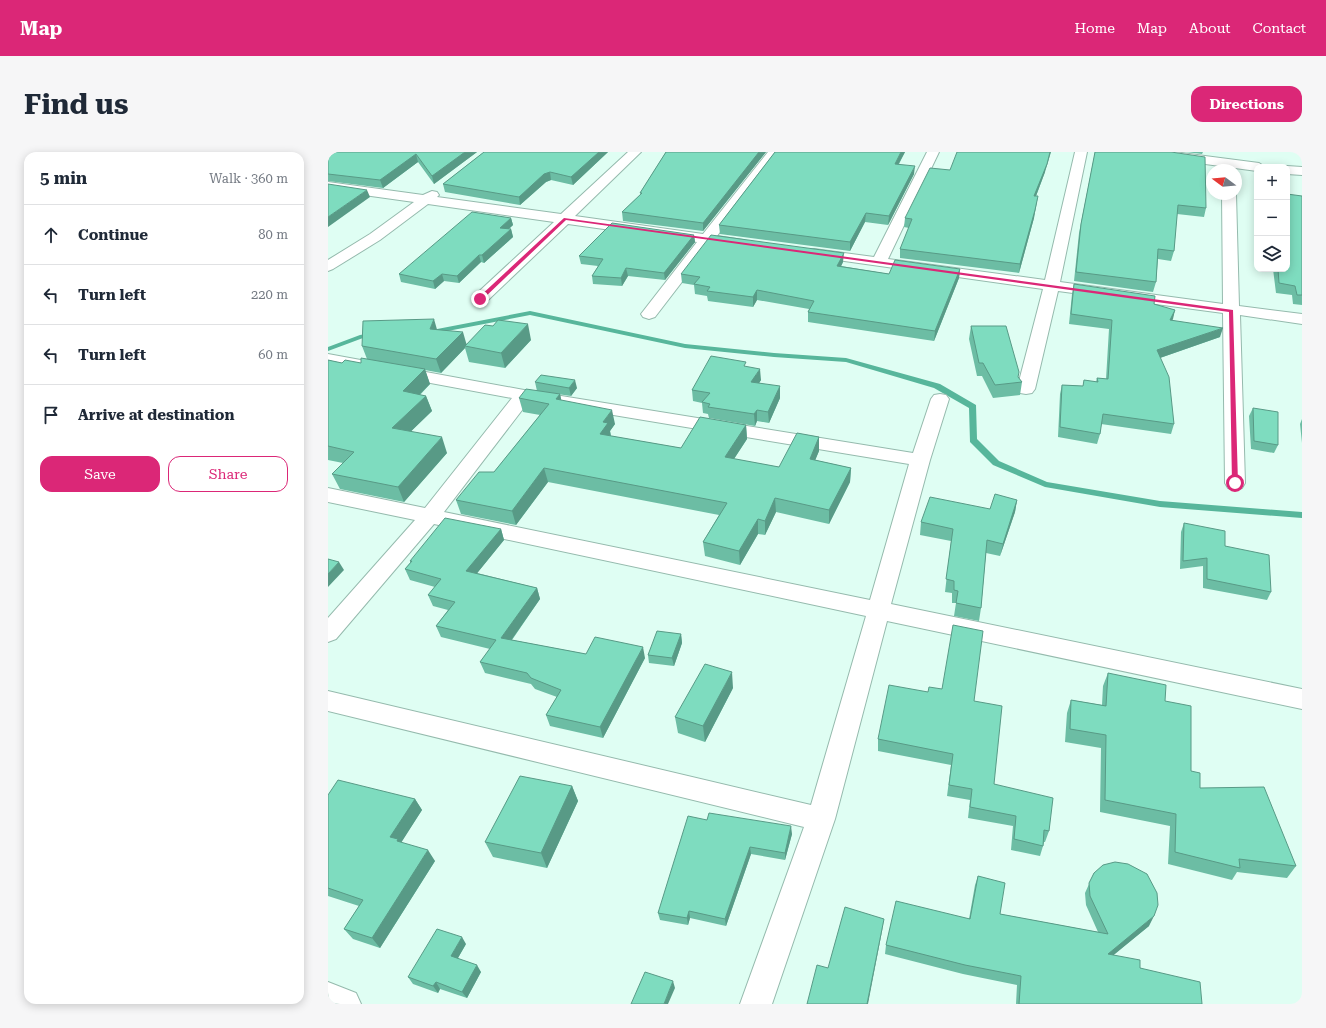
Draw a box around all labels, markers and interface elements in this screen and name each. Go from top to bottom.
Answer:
text: Map [20,17,62,40]
text: Home [1074,20,1115,36]
text: Map [1137,20,1167,36]
text: About [1189,20,1231,36]
text: Contact [1253,20,1306,36]
button: Directions [1191,86,1302,122]
text: Find us [24,88,128,121]
north arrow [1206,164,1242,200]
map controls [1254,164,1290,272]
button: + [1254,164,1290,200]
text: 5 min [40,168,87,188]
text: Walk · 360 m [209,171,288,186]
button: − [1254,200,1290,236]
icon: ahead [40,224,62,246]
text: Continue [78,226,148,244]
text: 80 m [258,227,288,242]
button: layers [1254,236,1290,272]
icon: left [40,284,62,306]
text: Turn left [78,286,146,304]
text: 220 m [251,287,288,302]
route end [471,290,489,308]
icon: left [40,344,62,366]
text: Turn left [78,346,146,364]
text: 60 m [258,347,288,362]
icon: arrive [40,404,62,426]
text: Arrive at destination [78,406,234,424]
button: Save [40,456,160,492]
button: Share [168,456,288,492]
route start [1226,474,1244,492]

